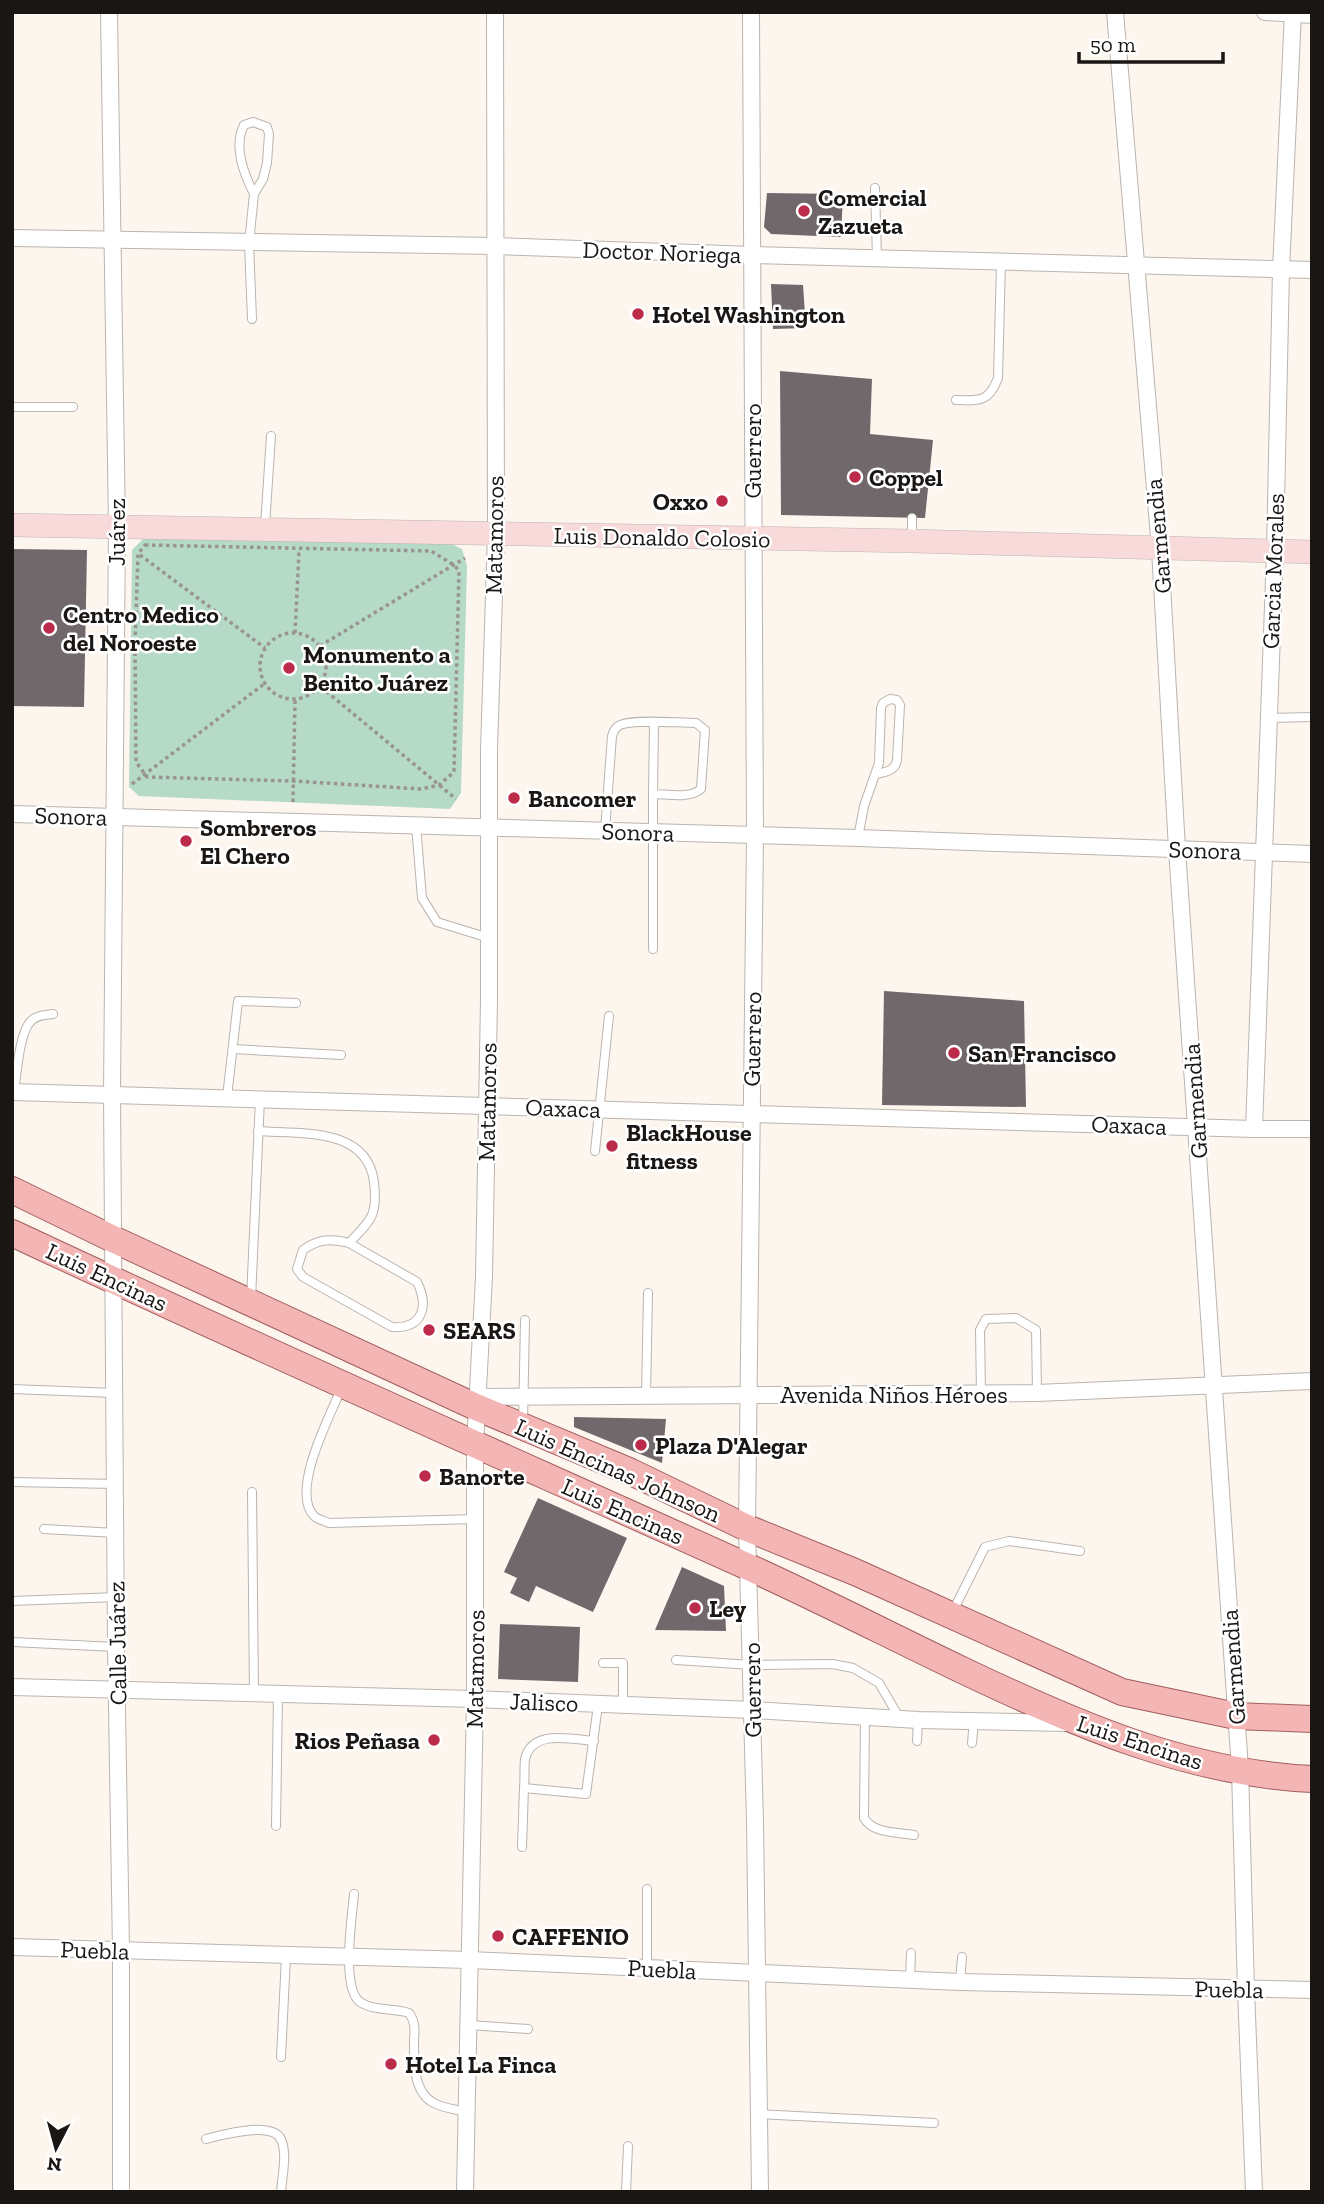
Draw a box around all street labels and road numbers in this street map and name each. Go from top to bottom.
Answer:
street label: Doctor Noriega [582,235,742,269]
street label: Guerrero [738,403,767,499]
street label: Matamoros [478,475,510,595]
street label: Garmendia [1138,477,1177,595]
street label: Garcia Morales [1256,493,1290,649]
street label: Juárez [102,498,131,566]
street label: Luis Donaldo Colosio [553,521,771,553]
street label: Sonora [34,800,108,832]
street label: Sonora [601,816,675,848]
street label: Sonora [1168,834,1242,866]
street label: Guerrero [737,991,767,1087]
street label: Matamoros [471,1042,503,1162]
street label: Garmendia [1176,1042,1213,1160]
street label: Oaxaca [525,1092,602,1124]
street label: Oaxaca [1091,1109,1168,1141]
street label: Luis Encinas [42,1236,172,1318]
street label: Avenida Niños Héroes [780,1380,1008,1409]
street label: Luis Encinas Johnson [511,1412,725,1528]
street label: Luis Encinas [558,1471,688,1551]
street label: Calle Juárez [101,1581,133,1705]
street label: Garmendia [1214,1608,1251,1726]
street label: Matamoros [459,1609,491,1729]
street label: Guerrero [737,1642,767,1738]
street label: Jalisco [509,1686,579,1718]
street label: Luis Encinas [1073,1708,1207,1776]
street label: Puebla [60,1934,131,1966]
street label: Puebla [627,1953,698,1985]
street label: Puebla [1194,1974,1264,2004]

